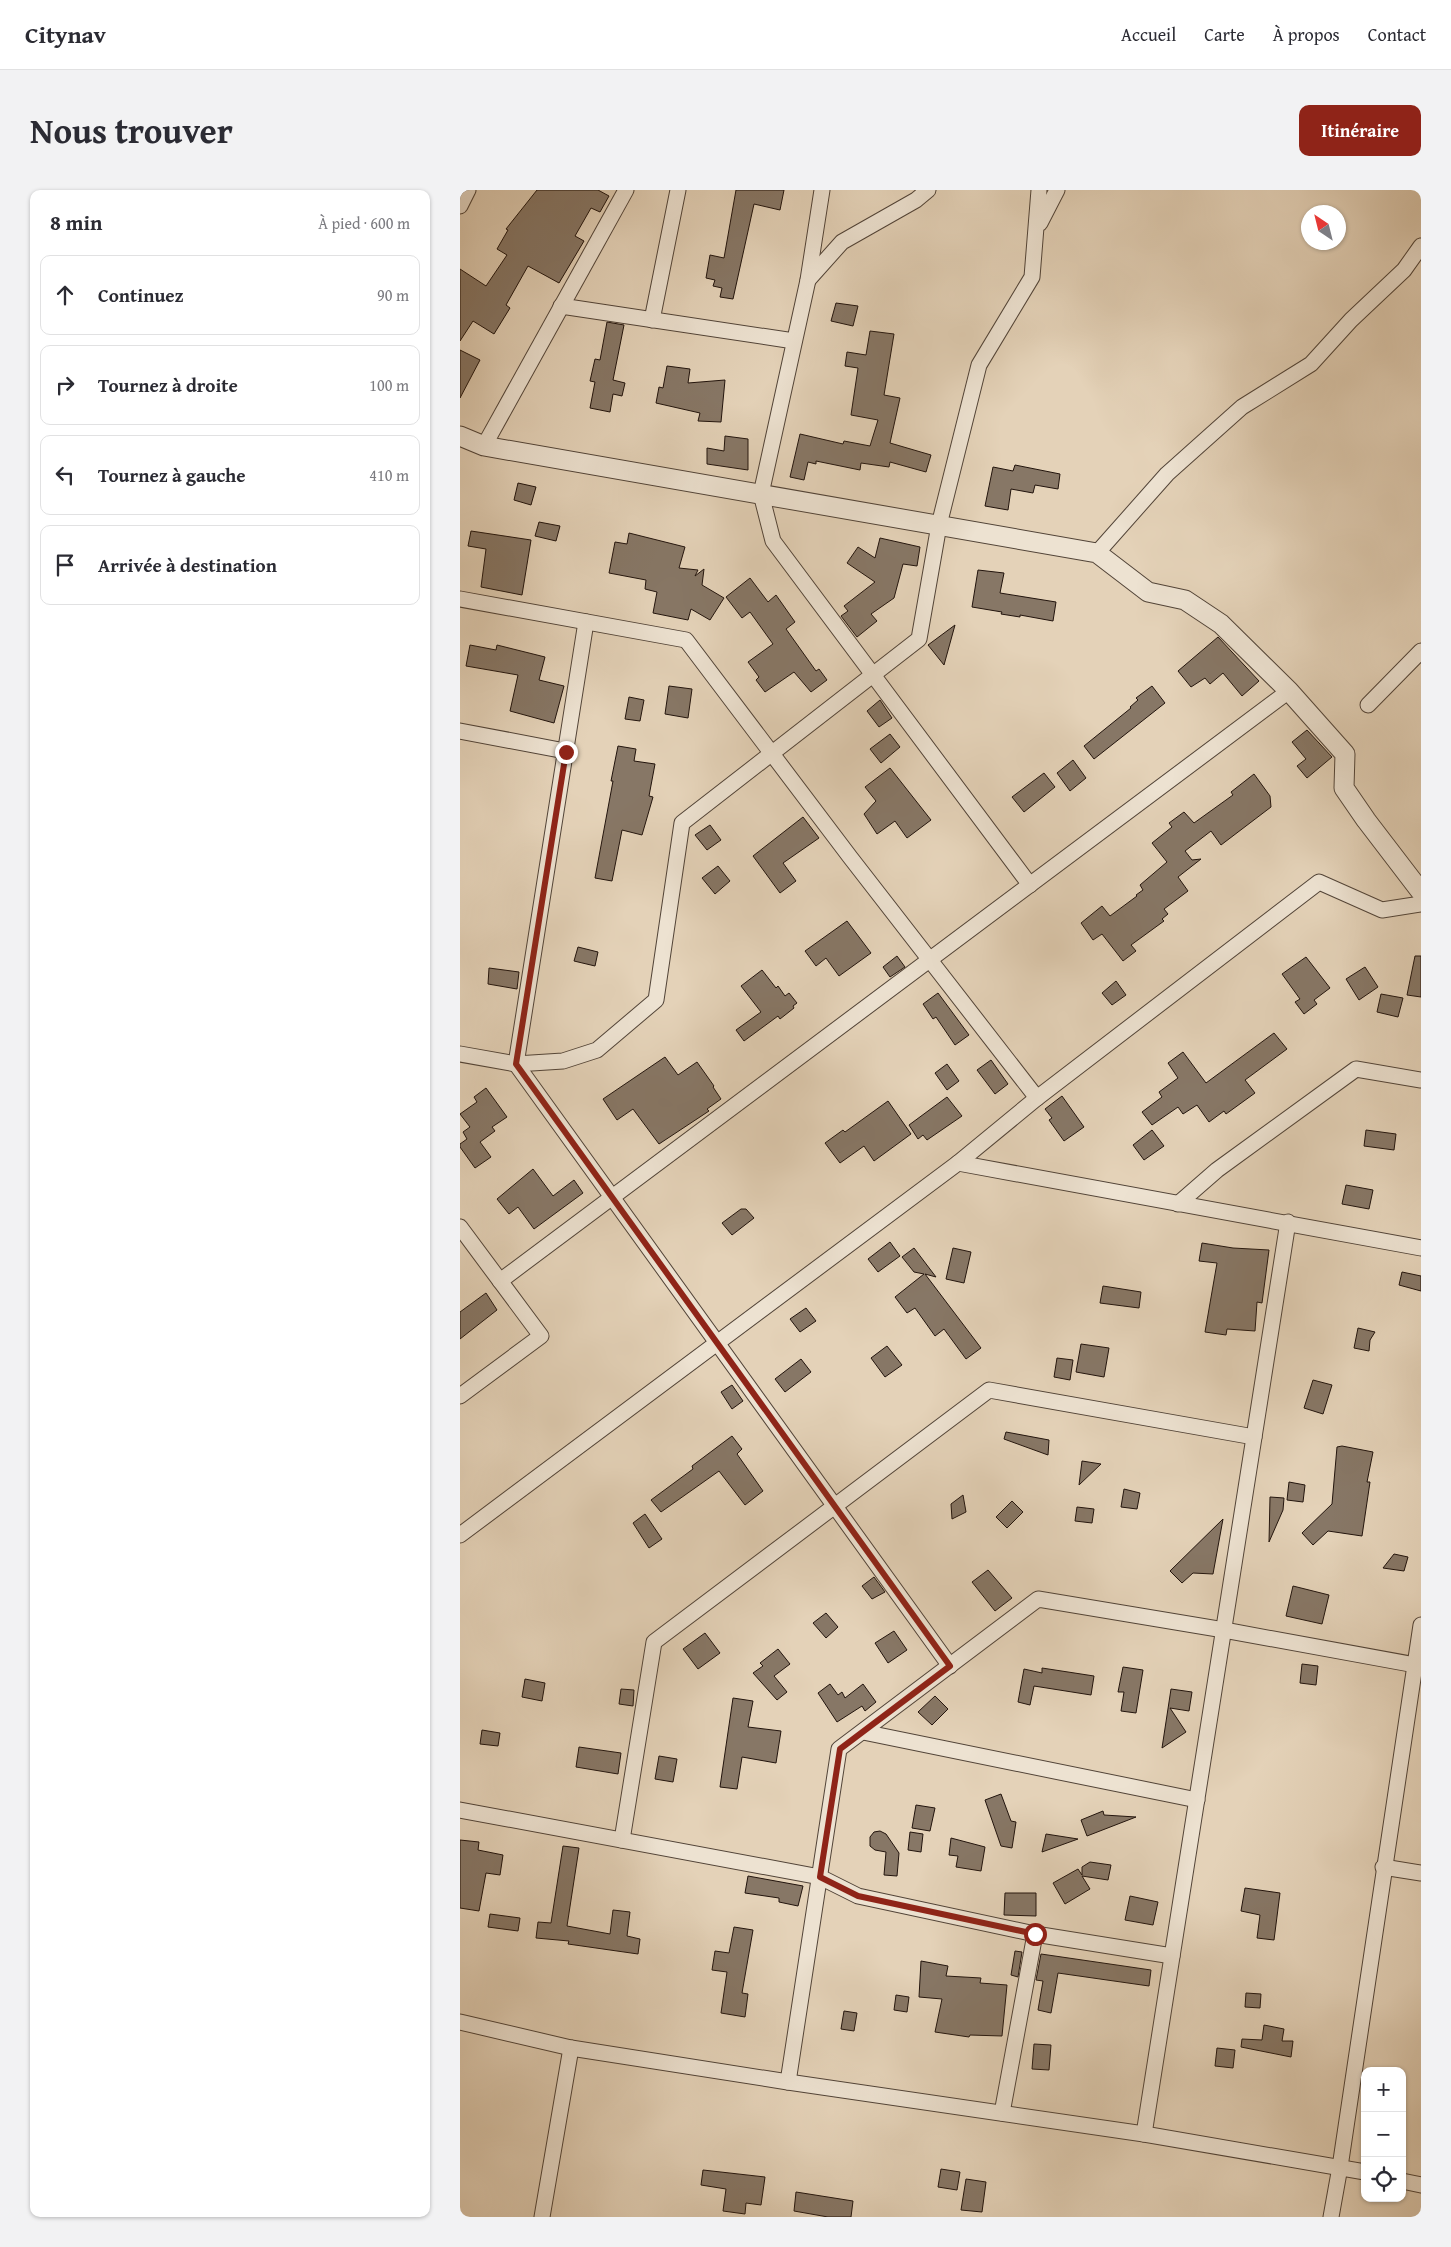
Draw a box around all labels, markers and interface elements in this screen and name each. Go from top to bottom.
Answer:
text: Citynav [25,17,106,52]
text: Accueil [1121,21,1176,48]
text: Carte [1204,21,1245,48]
text: À propos [1273,21,1340,48]
text: Contact [1368,21,1426,48]
text: Nous trouver [30,105,233,156]
button: Itinéraire [1299,105,1421,156]
north arrow [1301,205,1346,250]
text: 8 min [50,207,102,238]
text: À pied · 600 m [318,211,410,235]
icon: ahead [51,281,79,309]
text: Continuez [98,281,184,309]
text: 90 m [377,283,409,307]
icon: right [51,371,79,399]
text: Tournez à droite [98,371,238,399]
text: 100 m [369,373,409,397]
icon: left [51,461,79,489]
text: Tournez à gauche [98,461,246,489]
text: 410 m [369,463,409,487]
icon: arrive [51,551,79,579]
text: Arrivée à destination [98,551,277,579]
route end [555,741,578,764]
route start [1024,1923,1047,1946]
map controls [1361,2067,1406,2202]
button: + [1361,2067,1406,2112]
button: − [1361,2112,1406,2157]
button: locate [1361,2157,1406,2202]

